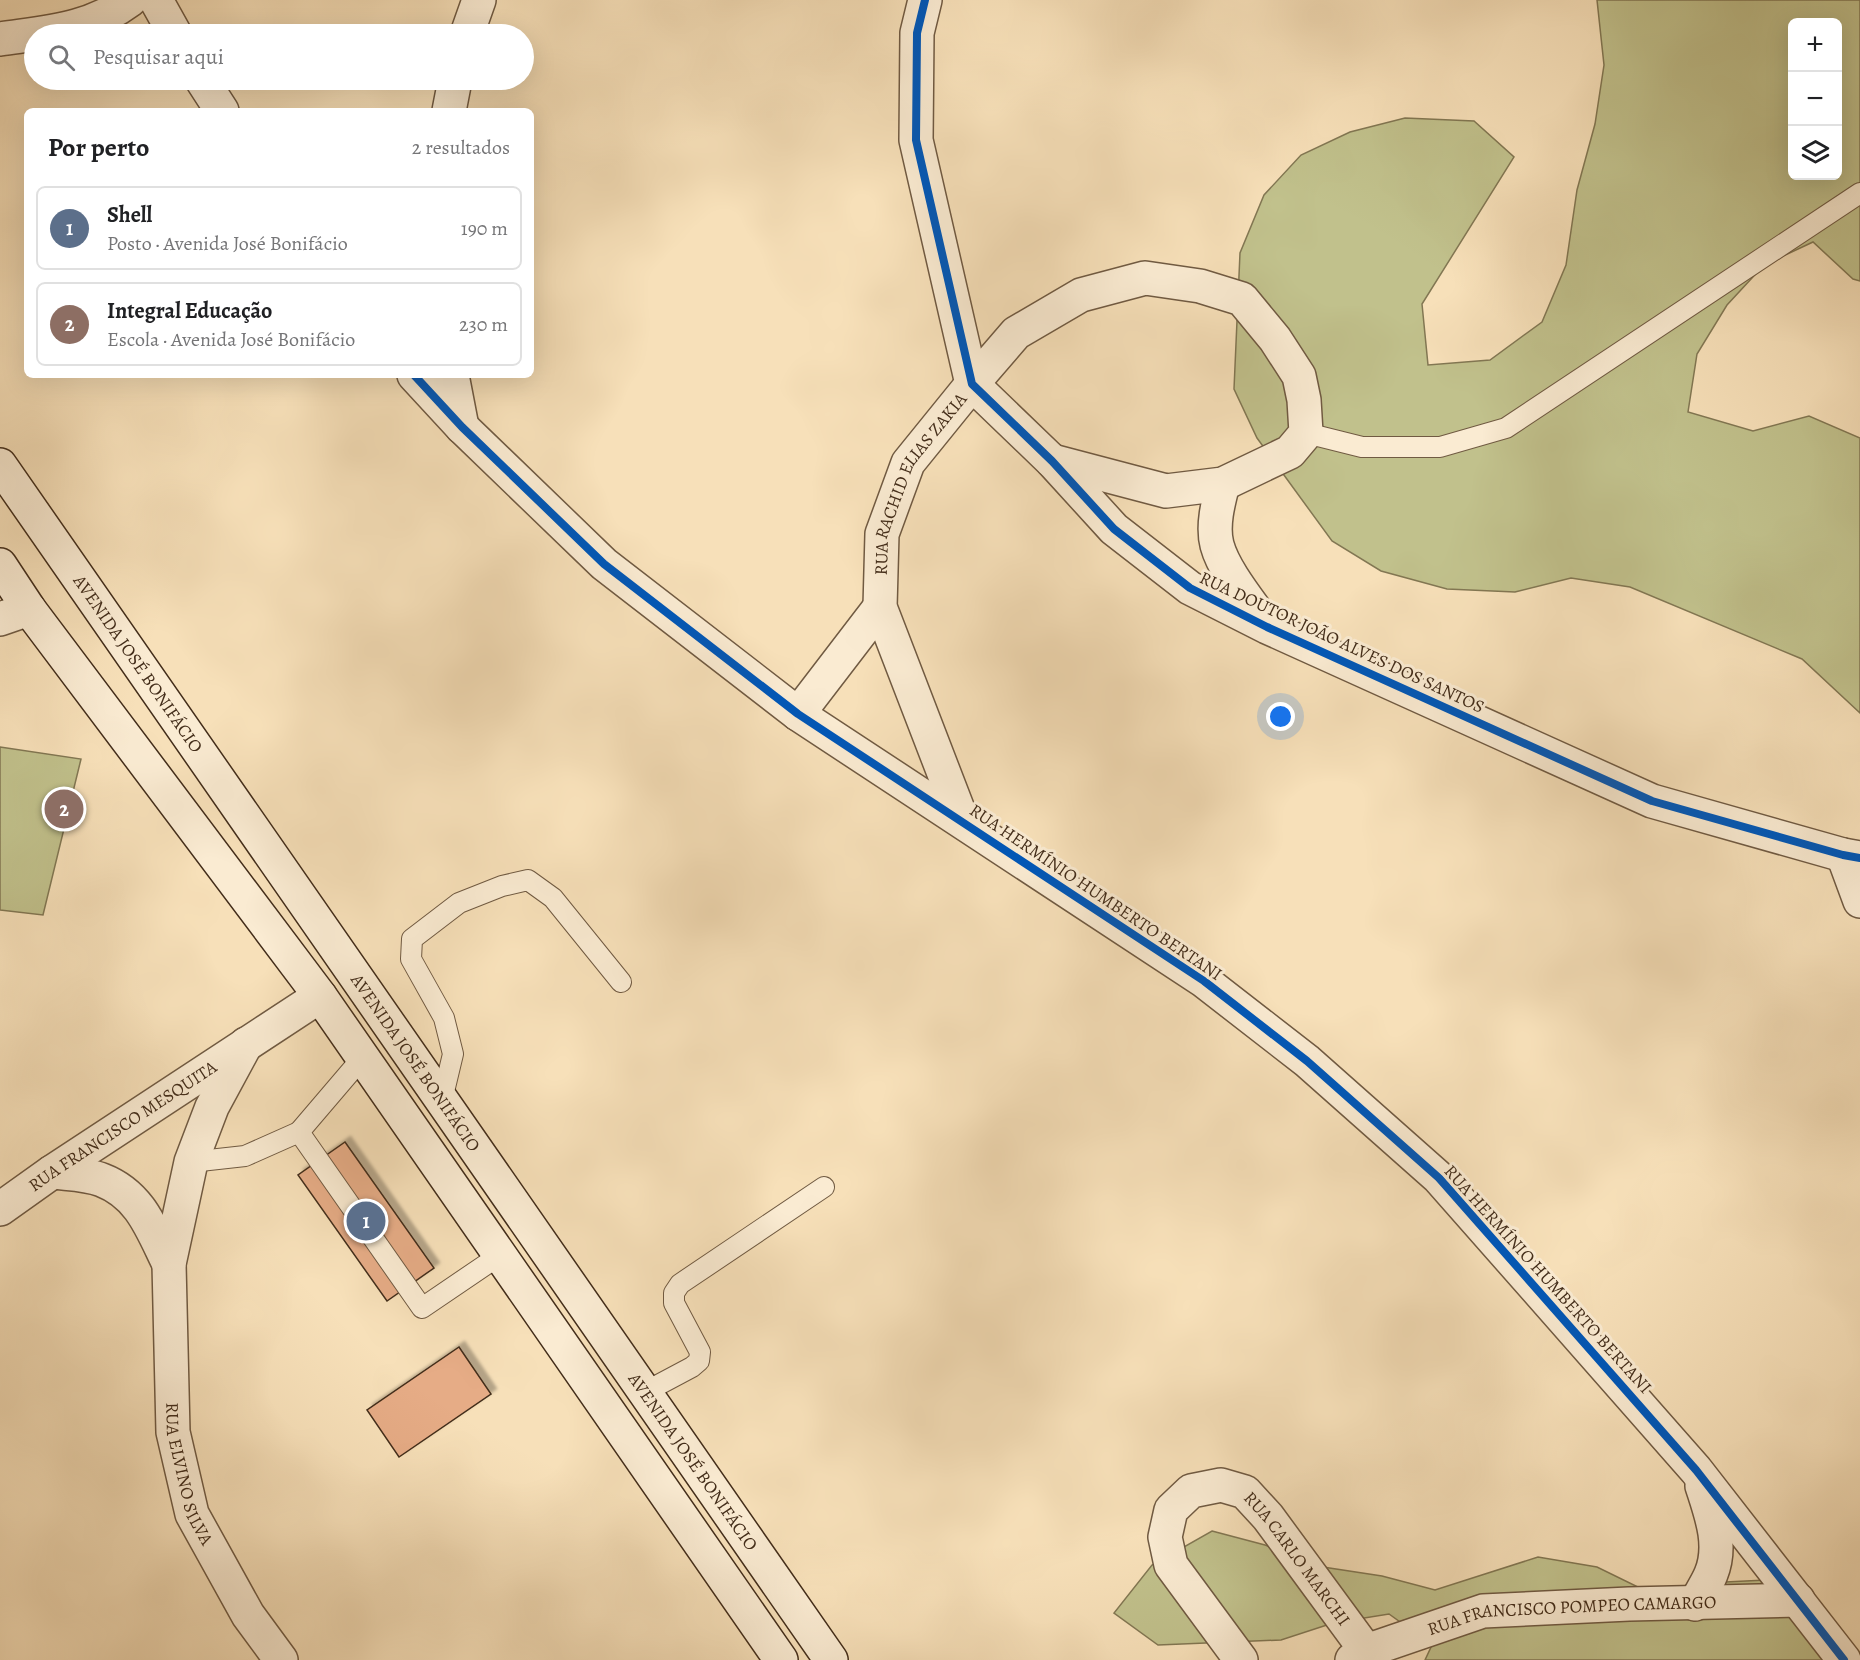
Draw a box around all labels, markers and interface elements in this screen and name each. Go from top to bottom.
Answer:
map controls [1788,18,1842,180]
button: + [1788,18,1842,72]
search box [24,24,534,90]
icon: search [45,41,78,74]
text: Pesquisar aqui [93,42,224,72]
button: − [1788,72,1842,126]
button: layers [1788,126,1842,180]
text: Por perto [48,130,149,165]
text: 2 resultados [412,134,510,161]
text: Shell [107,200,152,230]
text: 1 [66,215,73,242]
text: 190 m [461,215,508,242]
text: Posto · Avenida José Bonifácio [107,230,348,257]
text: Integral Educação [107,296,272,326]
text: 2 [65,311,74,338]
text: 230 m [459,311,508,338]
text: Escola · Avenida José Bonifácio [107,326,355,353]
street label: RUA RACHID ELIAS ZAKIA [869,387,972,576]
street label: RUA DOUTOR JOÃO ALVES DOS SANTOS [1196,565,1488,719]
street label: AVENIDA JOSÉ BONIFÁCIO [67,569,208,757]
your location [1266,702,1295,731]
pin: 2 [44,786,84,832]
street label: RUA HERMÍNIO HUMBERTO BERTANI [965,798,1227,986]
street label: AVENIDA JOSÉ BONIFÁCIO [345,968,486,1156]
street label: RUA FRANCISCO MESQUITA [24,1055,222,1197]
street label: RUA HERMÍNIO HUMBERTO BERTANI [1439,1159,1657,1399]
pin: 1 [346,1198,386,1244]
street label: AVENIDA JOSÉ BONIFÁCIO [622,1367,763,1555]
street label: RUA ELVINO SILVA [160,1402,219,1550]
street label: RUA CARLO MARCHI [1238,1486,1356,1630]
street label: RUA FRANCISCO POMPEO CAMARGO [1424,1590,1717,1641]

